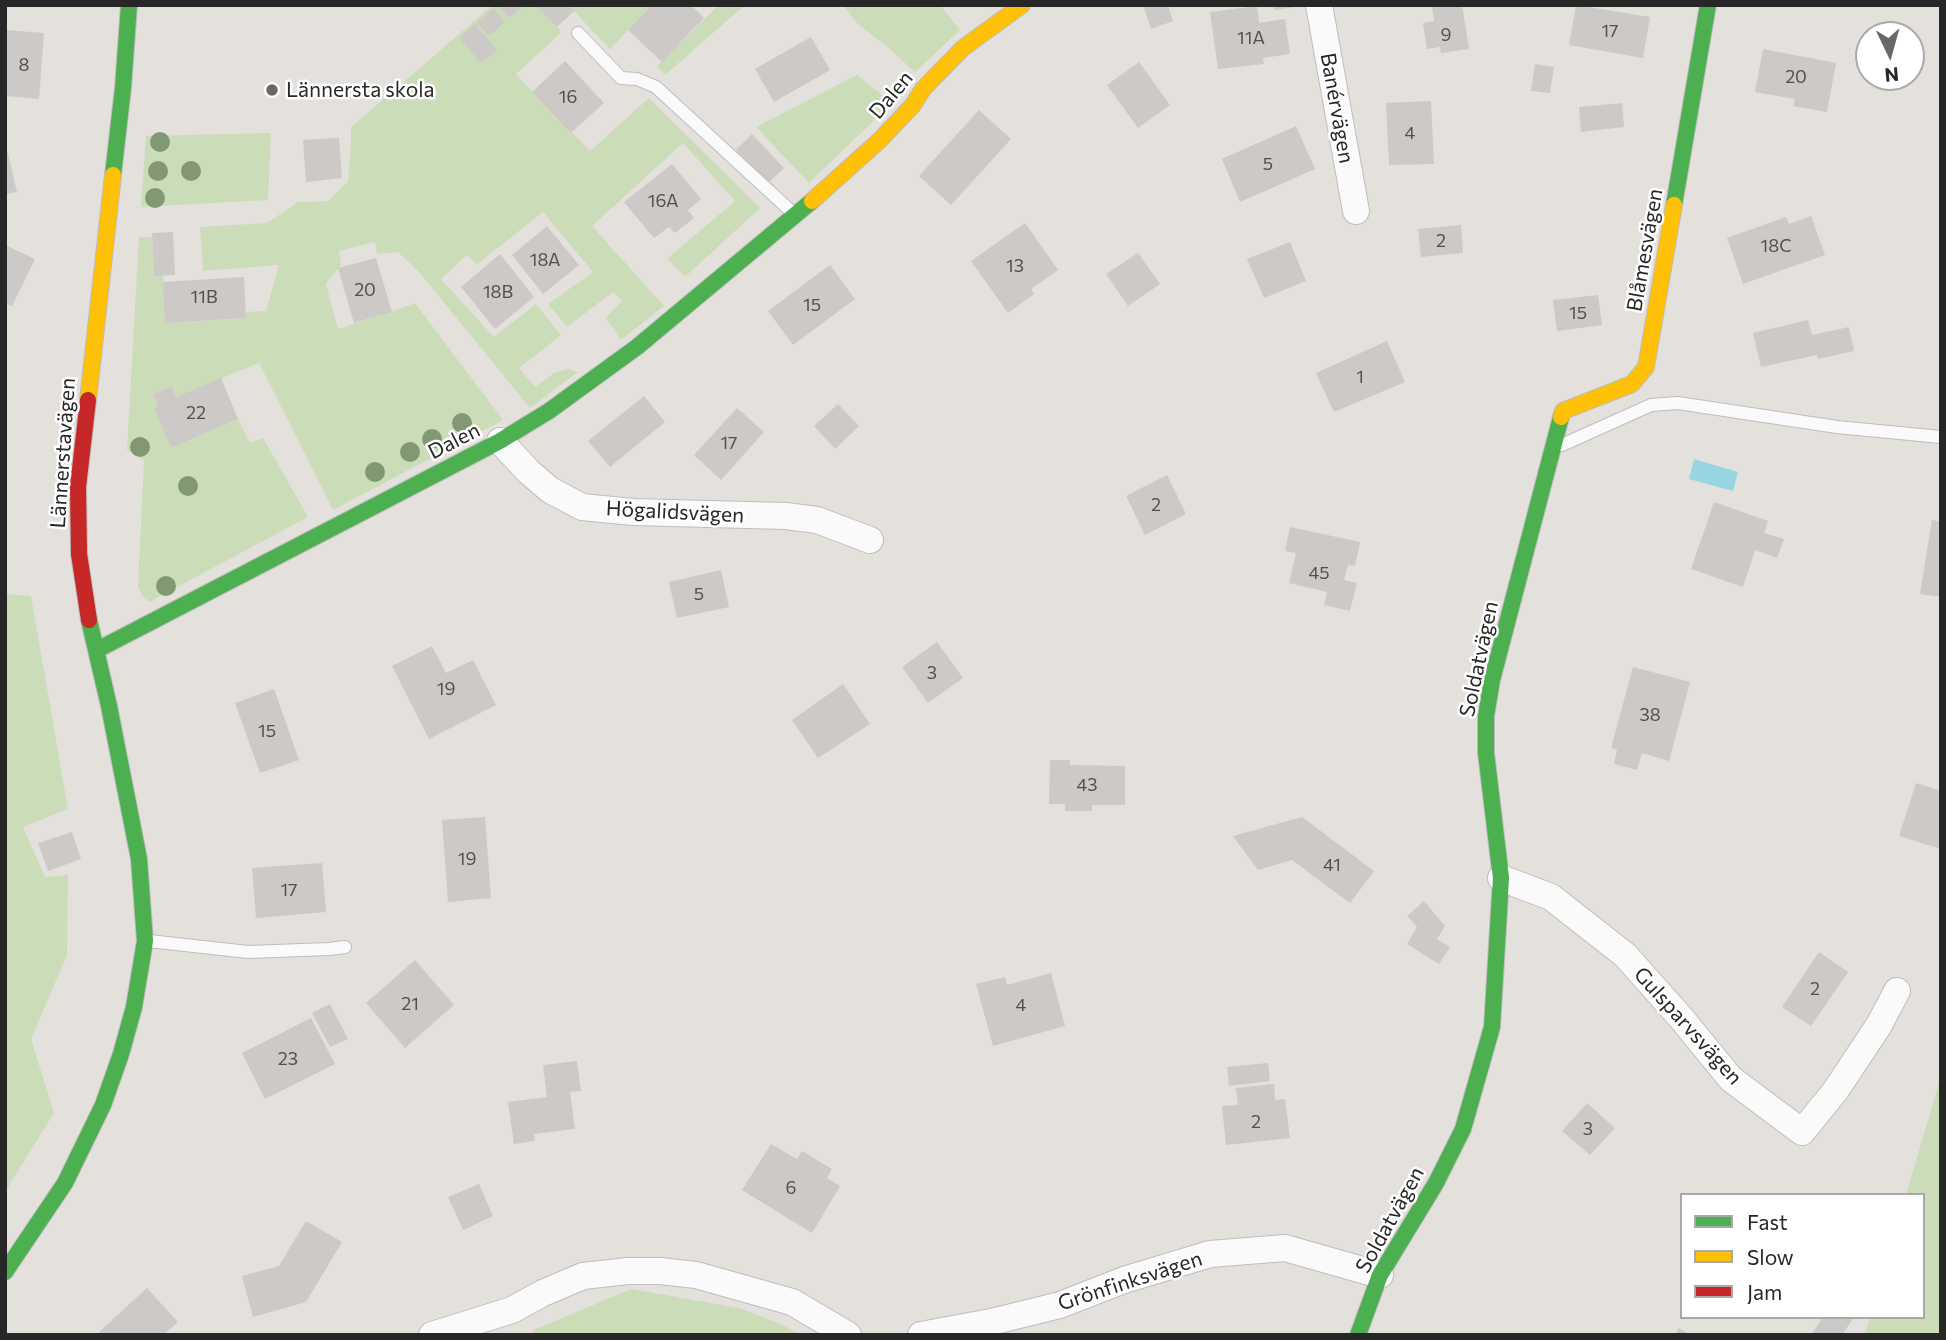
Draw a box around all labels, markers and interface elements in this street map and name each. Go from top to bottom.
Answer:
house number: 17 [1601,20,1619,42]
north arrow [1855,21,1925,91]
house number: 9 [1441,24,1451,46]
house number: 11A [1237,27,1265,49]
street label: Banérvägen [1315,51,1359,165]
house number: 8 [19,54,29,76]
text: N [1884,63,1900,88]
street label: Dalen [864,66,918,124]
house number: 20 [1785,66,1807,88]
place label: Lännersta skola [286,77,435,103]
marker: Lännersta skola [264,82,280,98]
house number: 16 [559,86,577,108]
house number: 4 [1405,122,1415,144]
house number: 5 [1263,153,1273,175]
street label: Blåmesvägen [1622,187,1668,313]
house number: 16A [648,190,678,212]
house number: 2 [1436,230,1446,252]
house number: 18C [1761,235,1791,257]
house number: 18A [530,249,560,271]
house number: 13 [1006,255,1024,277]
house number: 20 [354,279,376,301]
house number: 18B [483,281,513,303]
house number: 11B [190,286,218,308]
house number: 15 [803,294,821,316]
house number: 15 [1569,302,1587,324]
house number: 1 [1356,366,1364,388]
street label: Lännerstavägen [45,377,81,529]
house number: 22 [186,402,206,424]
street label: Dalen [424,417,484,465]
house number: 17 [720,432,738,454]
house number: 2 [1151,494,1161,516]
street label: Högalidsvägen [605,496,745,528]
house number: 45 [1308,562,1330,584]
house number: 5 [694,583,704,605]
street label: Soldatvägen [1454,599,1504,719]
house number: 3 [927,662,937,684]
house number: 19 [437,678,455,700]
house number: 38 [1639,704,1661,726]
house number: 15 [258,720,276,742]
house number: 43 [1076,774,1098,796]
house number: 19 [458,848,476,870]
house number: 41 [1323,854,1341,876]
house number: 17 [280,879,298,901]
street label: Gulsparvsvägen [1629,962,1747,1090]
house number: 2 [1810,978,1820,1000]
house number: 21 [401,993,419,1015]
house number: 4 [1016,994,1026,1016]
house number: 23 [278,1048,298,1070]
house number: 2 [1251,1111,1261,1133]
house number: 3 [1583,1118,1593,1140]
street label: Soldatvägen [1350,1162,1430,1278]
house number: 6 [786,1177,796,1199]
legend [1680,1193,1925,1319]
text: Fast [1747,1209,1788,1234]
text: Slow [1747,1244,1794,1269]
street label: Grönfinksvägen [1055,1246,1205,1316]
text: Jam [1747,1279,1782,1304]

